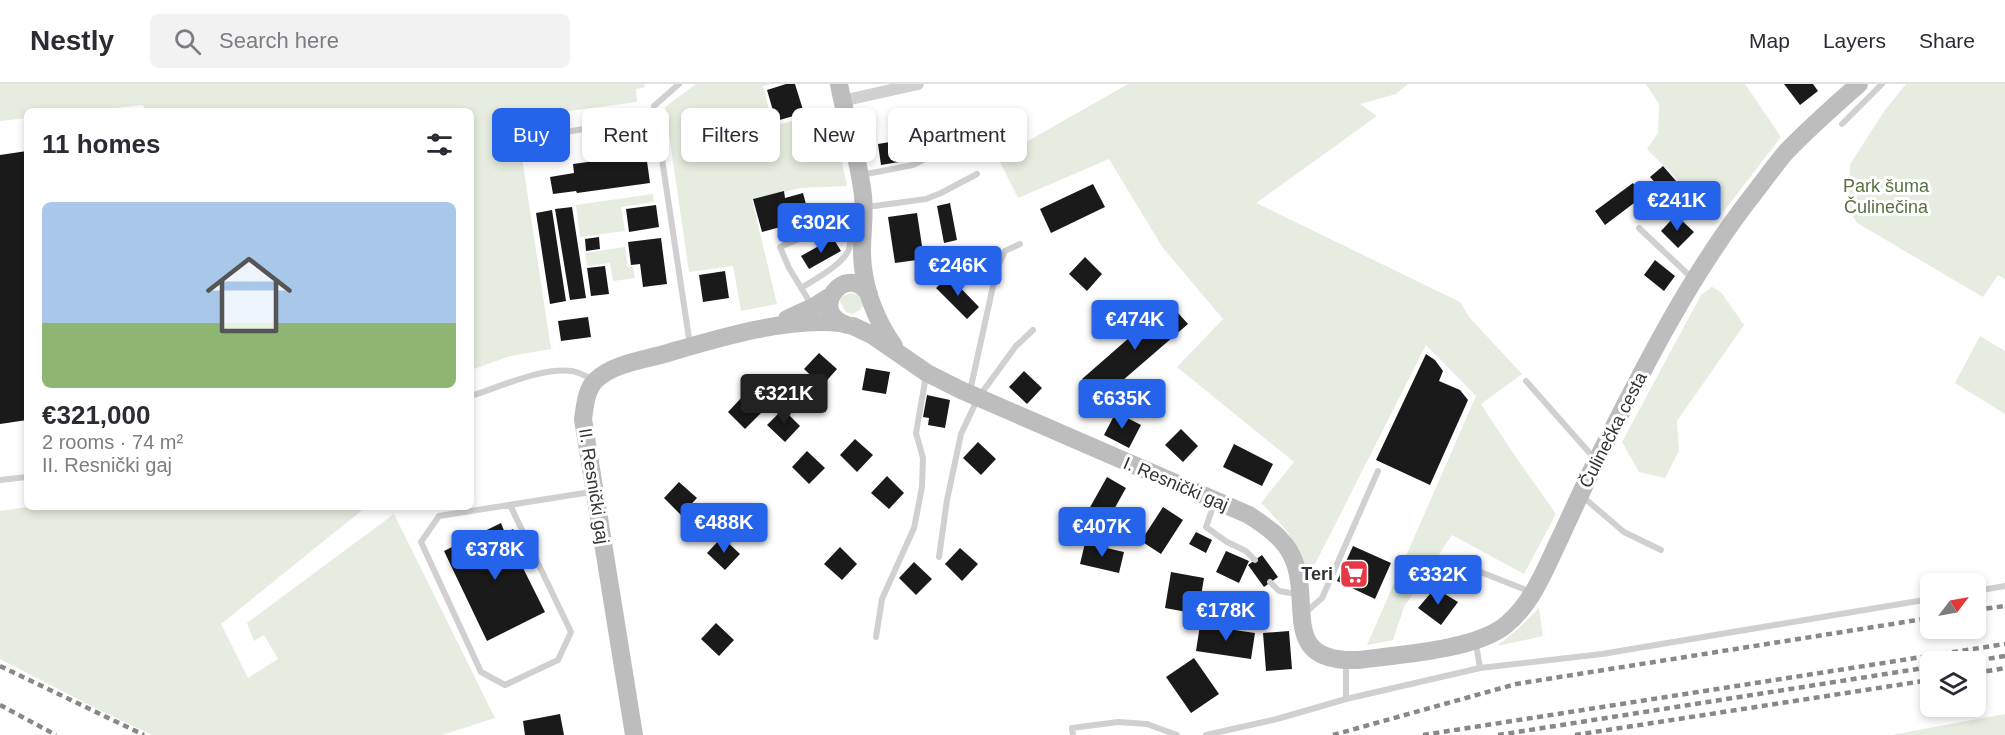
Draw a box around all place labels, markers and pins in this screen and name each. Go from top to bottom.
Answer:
pin: €241K [1635,181,1719,232]
pin: €302K [779,203,863,254]
pin: €246K [916,246,1000,297]
pin: €474K [1093,300,1177,351]
pin: €321K [742,374,826,425]
pin: €635K [1080,379,1164,430]
pin: €488K [682,503,766,554]
pin: €407K [1060,507,1144,558]
pin: €378K [453,530,537,581]
pin: €332K [1396,555,1480,606]
supermarket icon: Teri [1338,558,1370,590]
place label: Teri [1301,564,1333,584]
pin: €178K [1184,591,1268,642]

